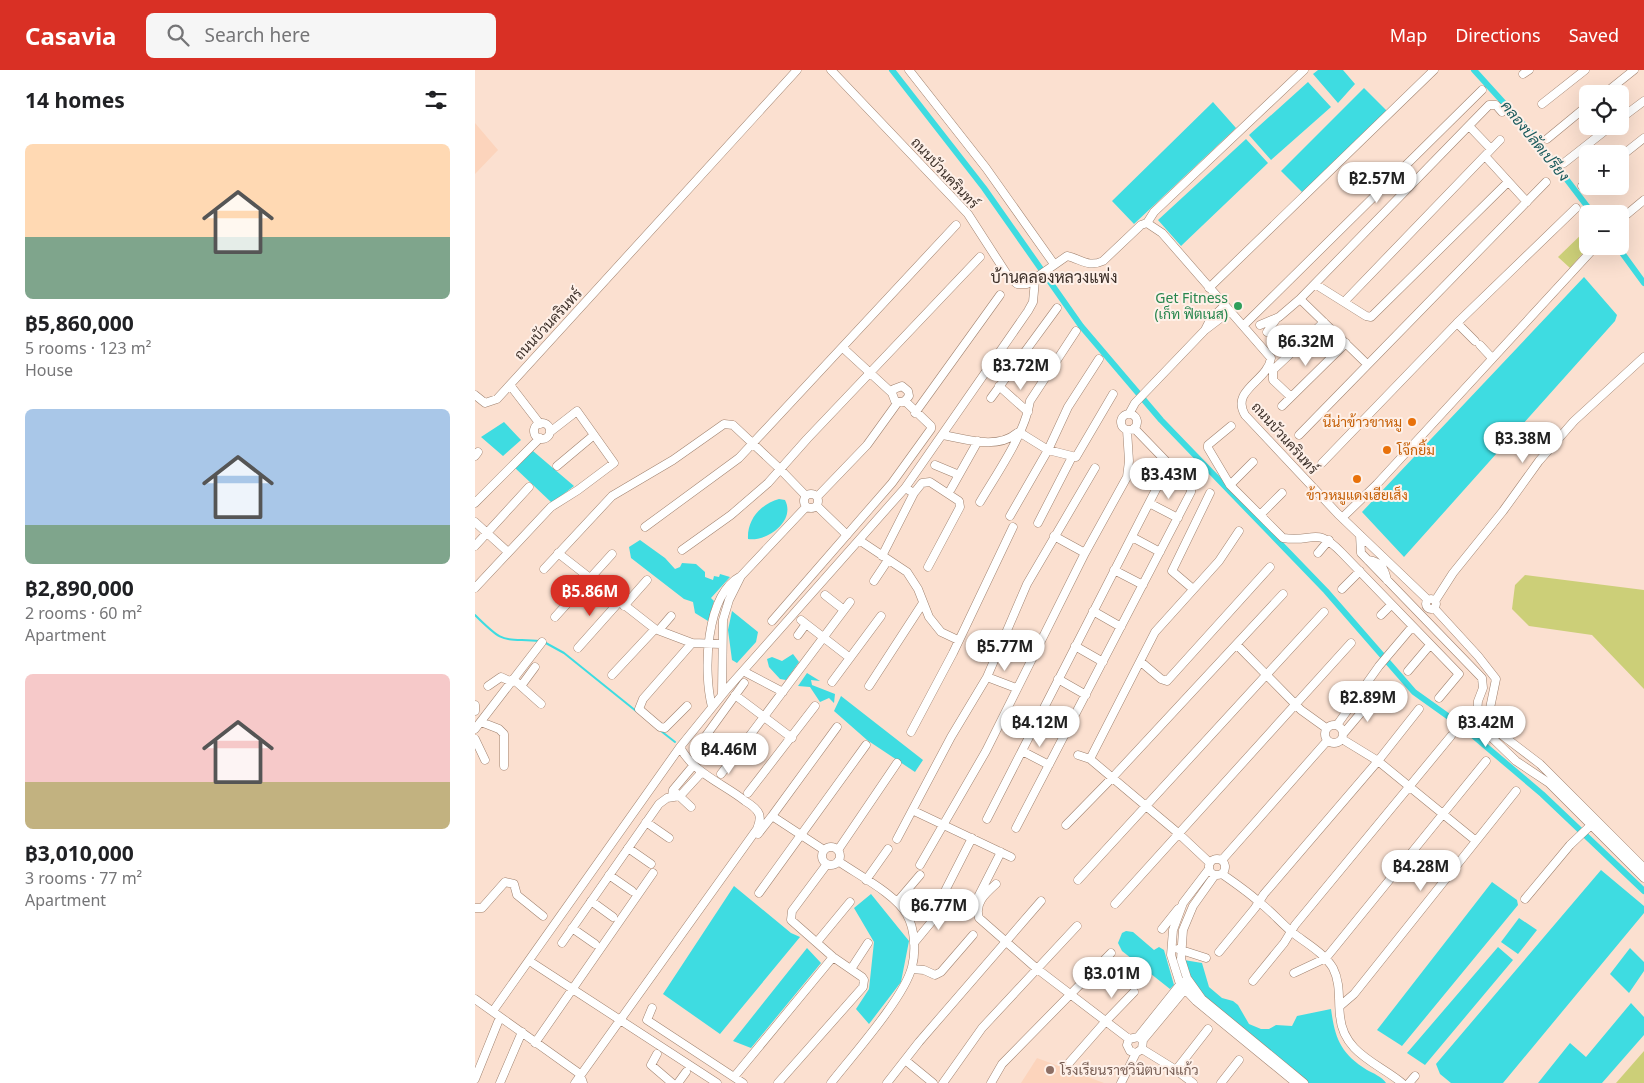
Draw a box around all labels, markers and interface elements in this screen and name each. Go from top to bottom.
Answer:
search box [146,13,496,58]
text: Casavia [25,19,116,52]
icon: search [164,21,192,49]
text: Search here [204,22,310,48]
text: Map [1390,23,1427,47]
text: Directions [1455,23,1541,47]
text: Saved [1569,23,1619,47]
map controls [1579,85,1629,255]
button: locate [1579,85,1629,135]
text: 14 homes [25,86,125,114]
icon: filters [422,86,450,114]
water label: คลองปลัดเปรียง [1497,96,1574,185]
street label: ถนนบัวนครินทร์ [907,133,984,213]
button: + [1579,145,1629,195]
pin: ฿2.57M [1336,162,1418,204]
text: ฿2.57M [1349,167,1405,189]
icon: home [193,177,283,267]
button: − [1579,205,1629,255]
district label: บ้านคลองหลวงแพ่ง [991,266,1117,288]
street label: ถนนบัวนครินทร์ [510,284,586,363]
place label: Get Fitness (เก็ท ฟิตเนส) [1154,288,1228,323]
marker: Get Fitness (เก็ท ฟิตเนส) [1232,300,1244,312]
text: ฿5,860,000 [25,309,134,337]
pin: ฿6.32M [1265,324,1347,367]
text: ฿6.32M [1278,330,1334,352]
text: 5 rooms · 123 m² [25,337,151,359]
pin: ฿3.72M [980,348,1062,391]
text: ฿3.72M [993,354,1049,376]
text: House [25,359,73,381]
street label: ถนนบัวนครินทร์ [1248,397,1323,478]
place label: นีน่าข้าวขาหมู [1322,412,1402,432]
marker: นีน่าข้าวขาหมู [1406,416,1418,428]
pin: ฿3.38M [1482,422,1564,464]
text: ฿3.38M [1495,427,1551,449]
place label: โจ๊กยิ้ม [1396,439,1435,459]
icon: home [193,442,283,532]
marker: โจ๊กยิ้ม [1381,444,1393,456]
pin: ฿3.43M [1128,458,1210,500]
text: ฿3.43M [1141,463,1197,485]
marker: ข้าวหมูแดงเฮียเส็ง [1351,473,1363,485]
place label: ข้าวหมูแดงเฮียเส็ง [1306,485,1408,505]
text: ฿2,890,000 [25,574,134,602]
pin: ฿5.86M [549,574,631,617]
text: ฿5.86M [562,580,618,602]
text: 2 rooms · 60 m² [25,602,142,624]
text: Apartment [25,624,106,646]
pin: ฿5.77M [964,630,1046,672]
text: ฿5.77M [977,635,1033,657]
pin: ฿2.89M [1327,680,1409,723]
text: ฿2.89M [1340,686,1396,708]
pin: ฿4.12M [999,706,1081,748]
pin: ฿3.42M [1445,706,1527,748]
icon: home [193,707,283,797]
text: ฿4.12M [1012,711,1068,733]
text: ฿3.42M [1458,711,1514,733]
pin: ฿4.46M [688,732,770,775]
text: ฿4.46M [701,738,757,760]
text: ฿3,010,000 [25,839,134,867]
pin: ฿4.28M [1380,850,1462,892]
text: ฿4.28M [1393,855,1449,877]
text: 3 rooms · 77 m² [25,867,142,889]
pin: ฿6.77M [898,888,980,931]
text: Apartment [25,889,106,911]
text: ฿6.77M [911,894,967,916]
pin: ฿3.01M [1071,956,1153,999]
text: ฿3.01M [1084,962,1140,984]
place label: โรงเรียนราชวินิตบางแก้ว [1059,1060,1199,1079]
marker: โรงเรียนราชวินิตบางแก้ว [1044,1064,1056,1076]

